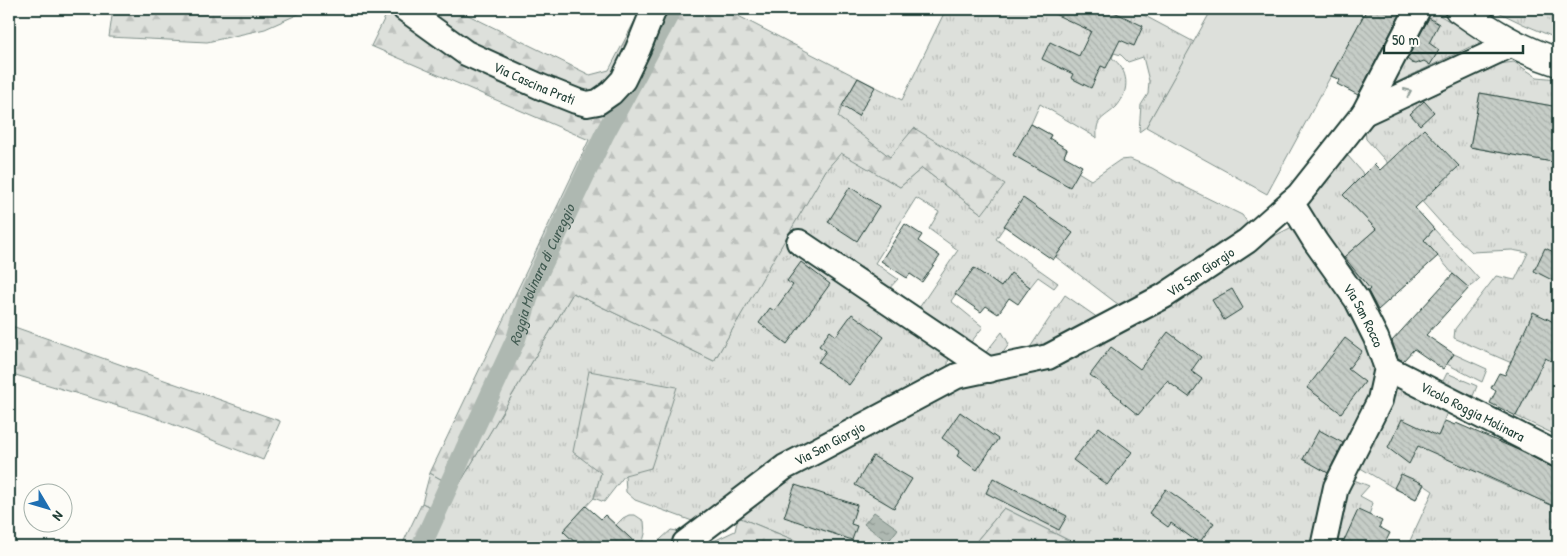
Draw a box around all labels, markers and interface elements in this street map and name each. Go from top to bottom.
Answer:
scale bar [1384,22,1523,54]
text: 50 m [1392,29,1419,50]
street label: Via Cascina Prati [491,57,578,109]
one-way arrow [1403,87,1412,98]
water label: Roggia Molinara di Cureggio [504,200,580,349]
street label: Via San Giorgio [1163,242,1238,301]
street label: Via San Rocco [1339,279,1389,350]
street label: Vicolo Roggia Molinara [1417,377,1529,446]
street label: Via San Giorgio [791,417,868,470]
north arrow [22,484,72,534]
text: N [49,508,68,526]

